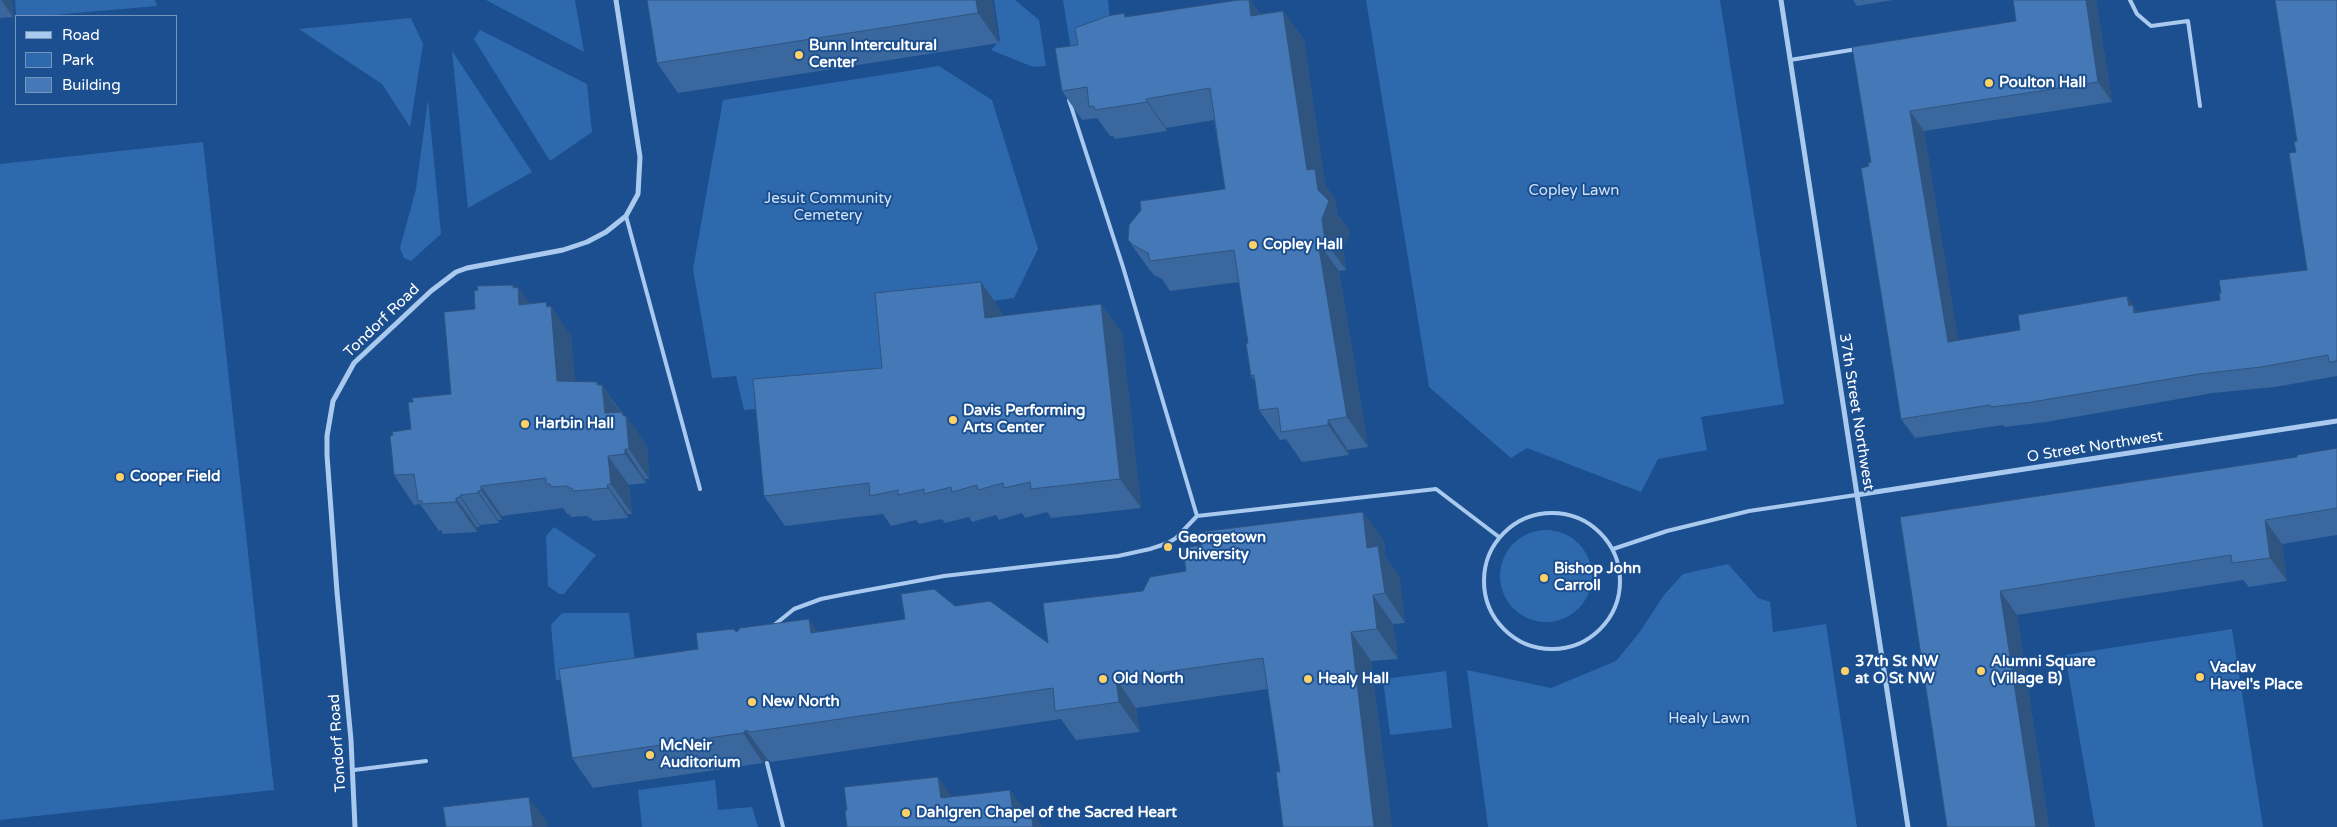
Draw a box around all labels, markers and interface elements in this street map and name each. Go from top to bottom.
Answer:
legend [15,15,178,105]
text: Road [62,26,100,44]
place label: Bunn Intercultural Center [809,37,937,72]
marker: Bunn Intercultural Center [793,49,805,61]
text: Park [62,51,94,69]
place label: Poulton Hall [1999,74,2086,92]
text: Building [62,76,121,94]
marker: Poulton Hall [1983,77,1995,89]
park label: Copley Lawn [1529,182,1619,200]
park label: Jesuit Community Cemetery [764,190,892,225]
place label: Copley Hall [1263,236,1343,254]
marker: Copley Hall [1247,239,1259,251]
street label: Tondorf Road [340,280,424,362]
street label: 37th Street Northwest [1835,332,1877,492]
place label: Davis Performing Arts Center [963,402,1086,437]
marker: Davis Performing Arts Center [947,414,959,426]
place label: Harbin Hall [535,415,614,433]
marker: Harbin Hall [519,418,531,430]
street label: O Street Northwest [2026,427,2164,467]
place label: Cooper Field [130,468,220,486]
marker: Cooper Field [114,471,126,483]
place label: Georgetown University [1178,529,1266,564]
marker: Georgetown University [1162,541,1174,553]
place label: Bishop John Carroll [1554,560,1641,595]
marker: Bishop John Carroll [1538,572,1550,584]
place label: 37th St NW at O St NW [1855,653,1938,688]
place label: Alumni Square (Village B) [1991,653,2096,688]
place label: Vaclav Havel's Place [2210,659,2303,694]
marker: 37th St NW at O St NW [1839,665,1851,677]
marker: Alumni Square (Village B) [1975,665,1987,677]
place label: Old North [1113,670,1184,688]
place label: Healy Hall [1318,670,1389,688]
marker: Vaclav Havel's Place [2194,671,2206,683]
marker: Old North [1097,673,1109,685]
marker: Healy Hall [1302,673,1314,685]
street label: Tondorf Road [326,693,350,793]
place label: New North [762,693,840,711]
marker: New North [746,696,758,708]
park label: Healy Lawn [1668,710,1750,728]
place label: McNeir Auditorium [660,737,740,772]
marker: McNeir Auditorium [644,749,656,761]
place label: Dahlgren Chapel of the Sacred Heart [916,804,1177,822]
marker: Dahlgren Chapel of the Sacred Heart [900,807,912,819]

